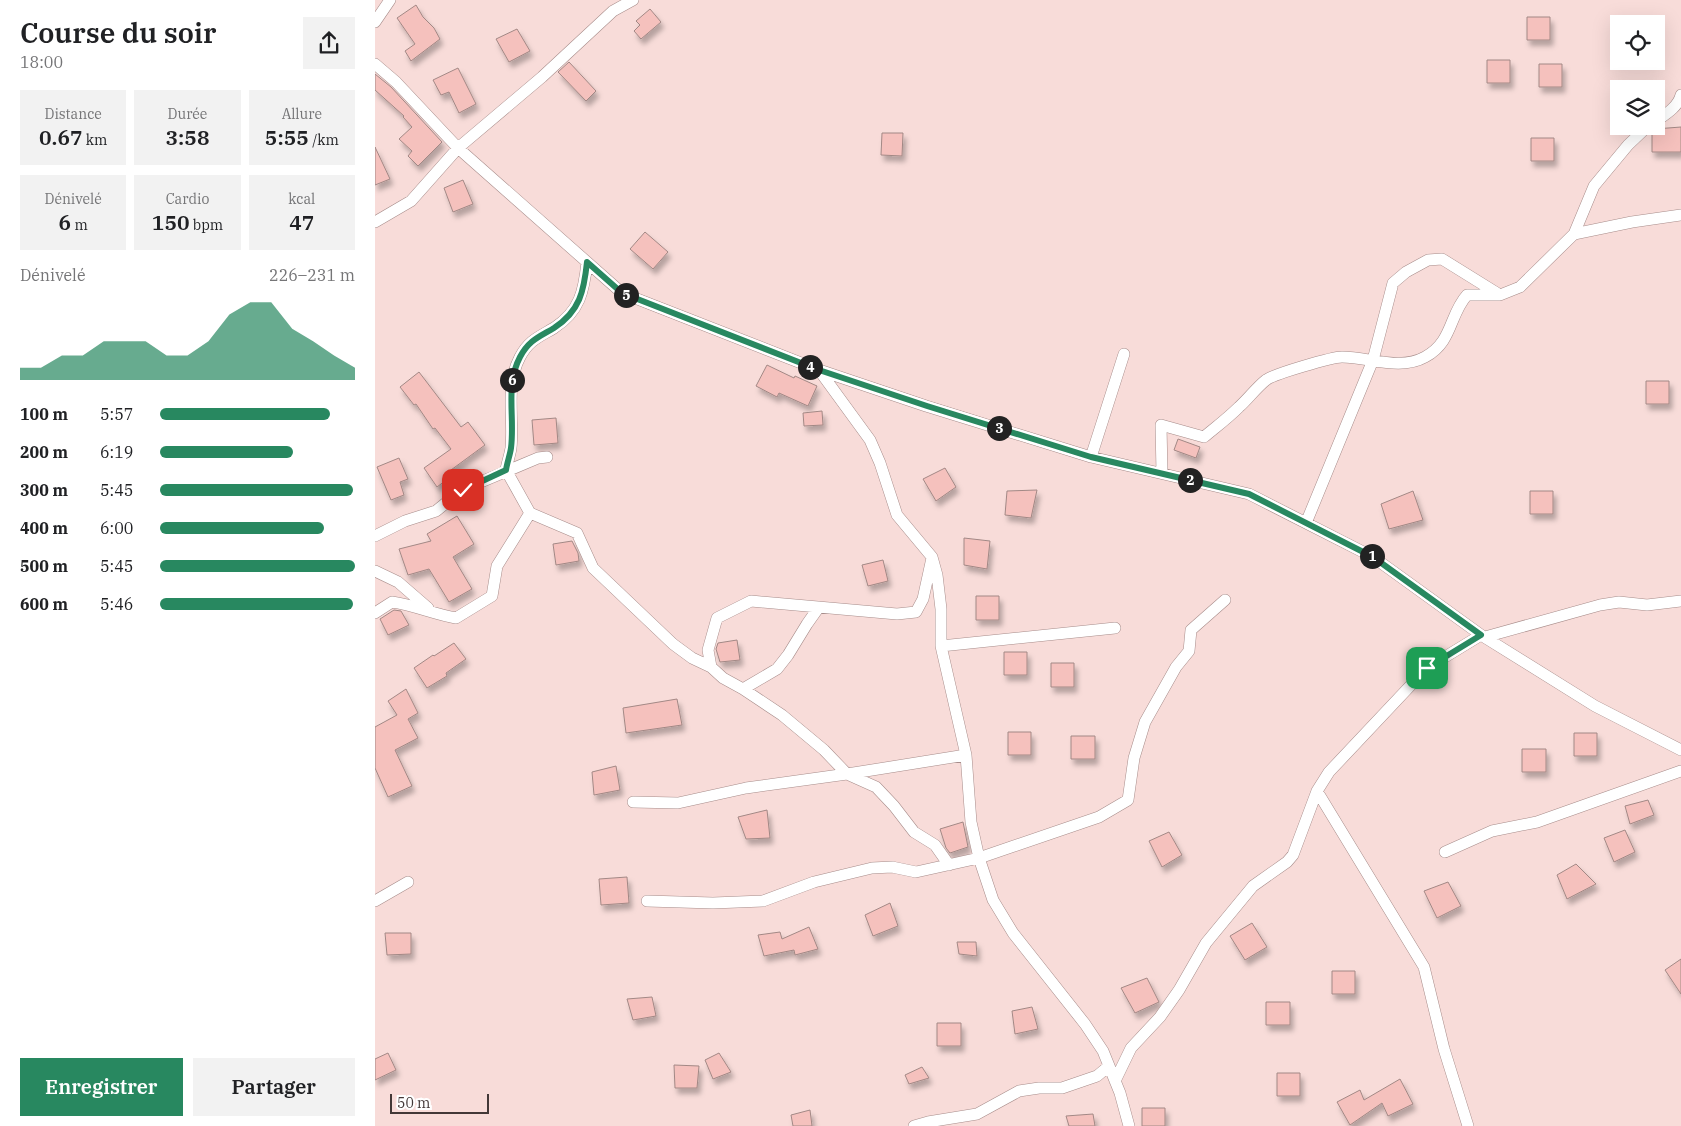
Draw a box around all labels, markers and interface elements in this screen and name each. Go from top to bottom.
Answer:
text: Course du soir [20,14,216,51]
map controls [1610,15,1665,135]
button: locate [1610,15,1665,70]
button: share [303,17,355,69]
text: 18:00 [20,52,63,72]
button: layers [1610,80,1665,135]
text: Distance [45,105,102,123]
text: Durée [168,105,207,123]
text: Allure [282,105,322,123]
text: 0.67 [39,123,83,151]
text: 3:58 [165,123,210,151]
text: 5:55 [265,123,309,151]
text: km [83,131,107,149]
text: /km [309,131,339,149]
text: Dénivelé [45,190,102,208]
text: Cardio [166,190,209,208]
text: kcal [288,190,315,208]
text: 6 [59,208,71,236]
text: 150 [152,208,190,236]
text: 47 [289,208,314,236]
text: m [71,216,88,234]
text: bpm [190,216,223,234]
text: Dénivelé [20,265,85,285]
text: 226–231 m [269,265,355,285]
pin: 5 [613,282,639,308]
text: 5 [622,286,631,304]
pin: 4 [797,354,823,380]
text: 4 [806,358,815,376]
pin: 6 [499,368,525,392]
text: 6 [508,371,517,389]
text: 100 m [20,404,68,424]
text: 5:57 [100,404,133,424]
pin: 3 [987,416,1011,440]
text: 3 [995,419,1004,437]
text: 200 m [20,442,68,462]
text: 6:19 [100,442,133,462]
pin: 2 [1177,468,1203,492]
pin [442,469,484,511]
text: 2 [1186,471,1195,489]
icon: check [449,476,477,504]
text: 300 m [20,480,68,500]
text: 5:45 [100,480,133,500]
text: 400 m [20,518,68,538]
text: 6:00 [100,518,133,538]
pin: 1 [1359,544,1385,568]
text: 1 [1368,547,1377,565]
text: 500 m [20,556,68,576]
text: 5:45 [100,556,133,576]
text: 600 m [20,594,68,614]
text: 5:46 [100,594,133,614]
pin [1406,647,1448,689]
icon: arrive [1413,654,1441,682]
button: Enregistrer [20,1058,183,1116]
button: Partager [193,1058,355,1116]
scale bar [390,1091,489,1114]
text: 50 m [397,1094,430,1112]

